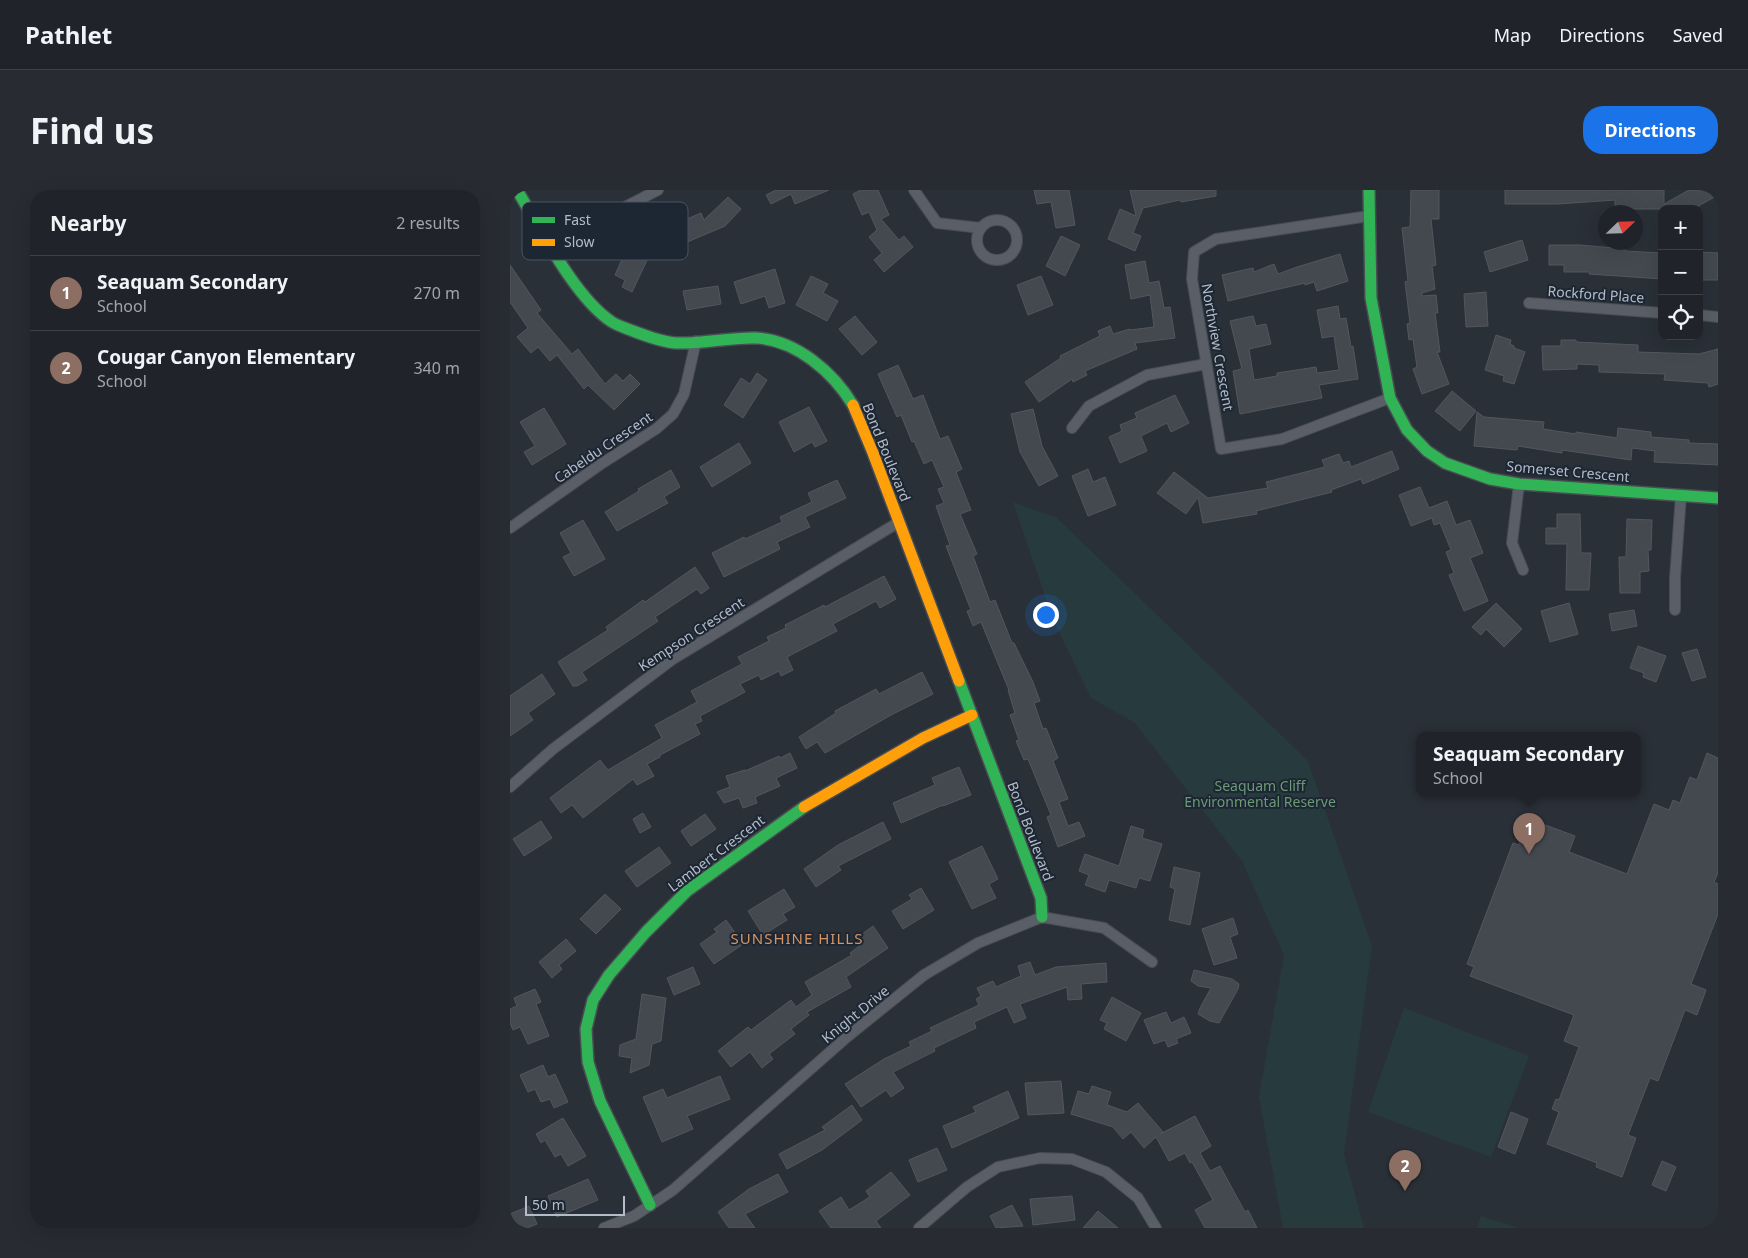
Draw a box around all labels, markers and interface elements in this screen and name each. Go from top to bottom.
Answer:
text: Pathlet [25,18,112,51]
text: Map [1494,23,1531,47]
text: Directions [1559,23,1645,47]
text: Saved [1673,23,1723,47]
button: Directions [1583,106,1718,154]
text: Find us [30,107,154,154]
legend [522,202,688,260]
north arrow [1598,205,1643,250]
map controls [1658,205,1703,340]
button: + [1658,205,1703,250]
text: Nearby [50,209,126,237]
text: Fast [564,210,591,229]
text: 2 results [396,212,460,234]
text: Slow [564,232,595,251]
button: − [1658,250,1703,295]
text: Seaquam Secondary [97,269,288,295]
street label: Rockford Place [1547,281,1645,307]
text: 1 [61,282,71,304]
text: 270 m [413,282,460,304]
street label: Northview Crescent [1197,282,1239,412]
text: School [97,295,147,317]
button: locate [1658,295,1703,340]
text: Cougar Canyon Elementary [97,344,355,370]
text: 2 [61,357,71,379]
text: 340 m [413,357,460,379]
text: School [97,370,147,392]
street label: Bond Boulevard [859,400,915,504]
street label: Cabeldu Crescent [550,407,656,487]
street label: Somerset Crescent [1506,456,1630,486]
street label: Kempson Crescent [634,593,748,675]
your location [1033,602,1059,628]
popup [1416,732,1641,797]
text: Seaquam Secondary [1433,741,1624,767]
text: School [1433,767,1483,789]
park label: Seaquam Cliff Environmental Reserve [1184,776,1336,811]
street label: Bond Boulevard [1003,779,1059,883]
street label: Lambert Crescent [664,810,768,896]
pin: 1 [1513,813,1545,854]
district label: SUNSHINE HILLS [731,928,863,948]
street label: Knight Drive [817,981,893,1047]
pin: 2 [1389,1150,1421,1191]
scale bar [525,1193,625,1216]
text: 50 m [532,1195,565,1214]

